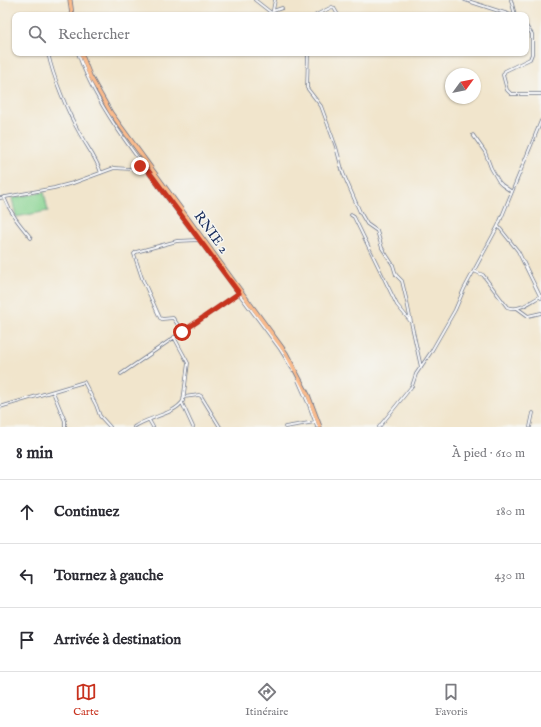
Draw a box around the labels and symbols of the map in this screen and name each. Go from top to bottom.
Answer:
north arrow [445,68,481,104]
route end [131,157,149,175]
street label: RNIE 2 [190,208,233,258]
route start [173,323,191,341]

